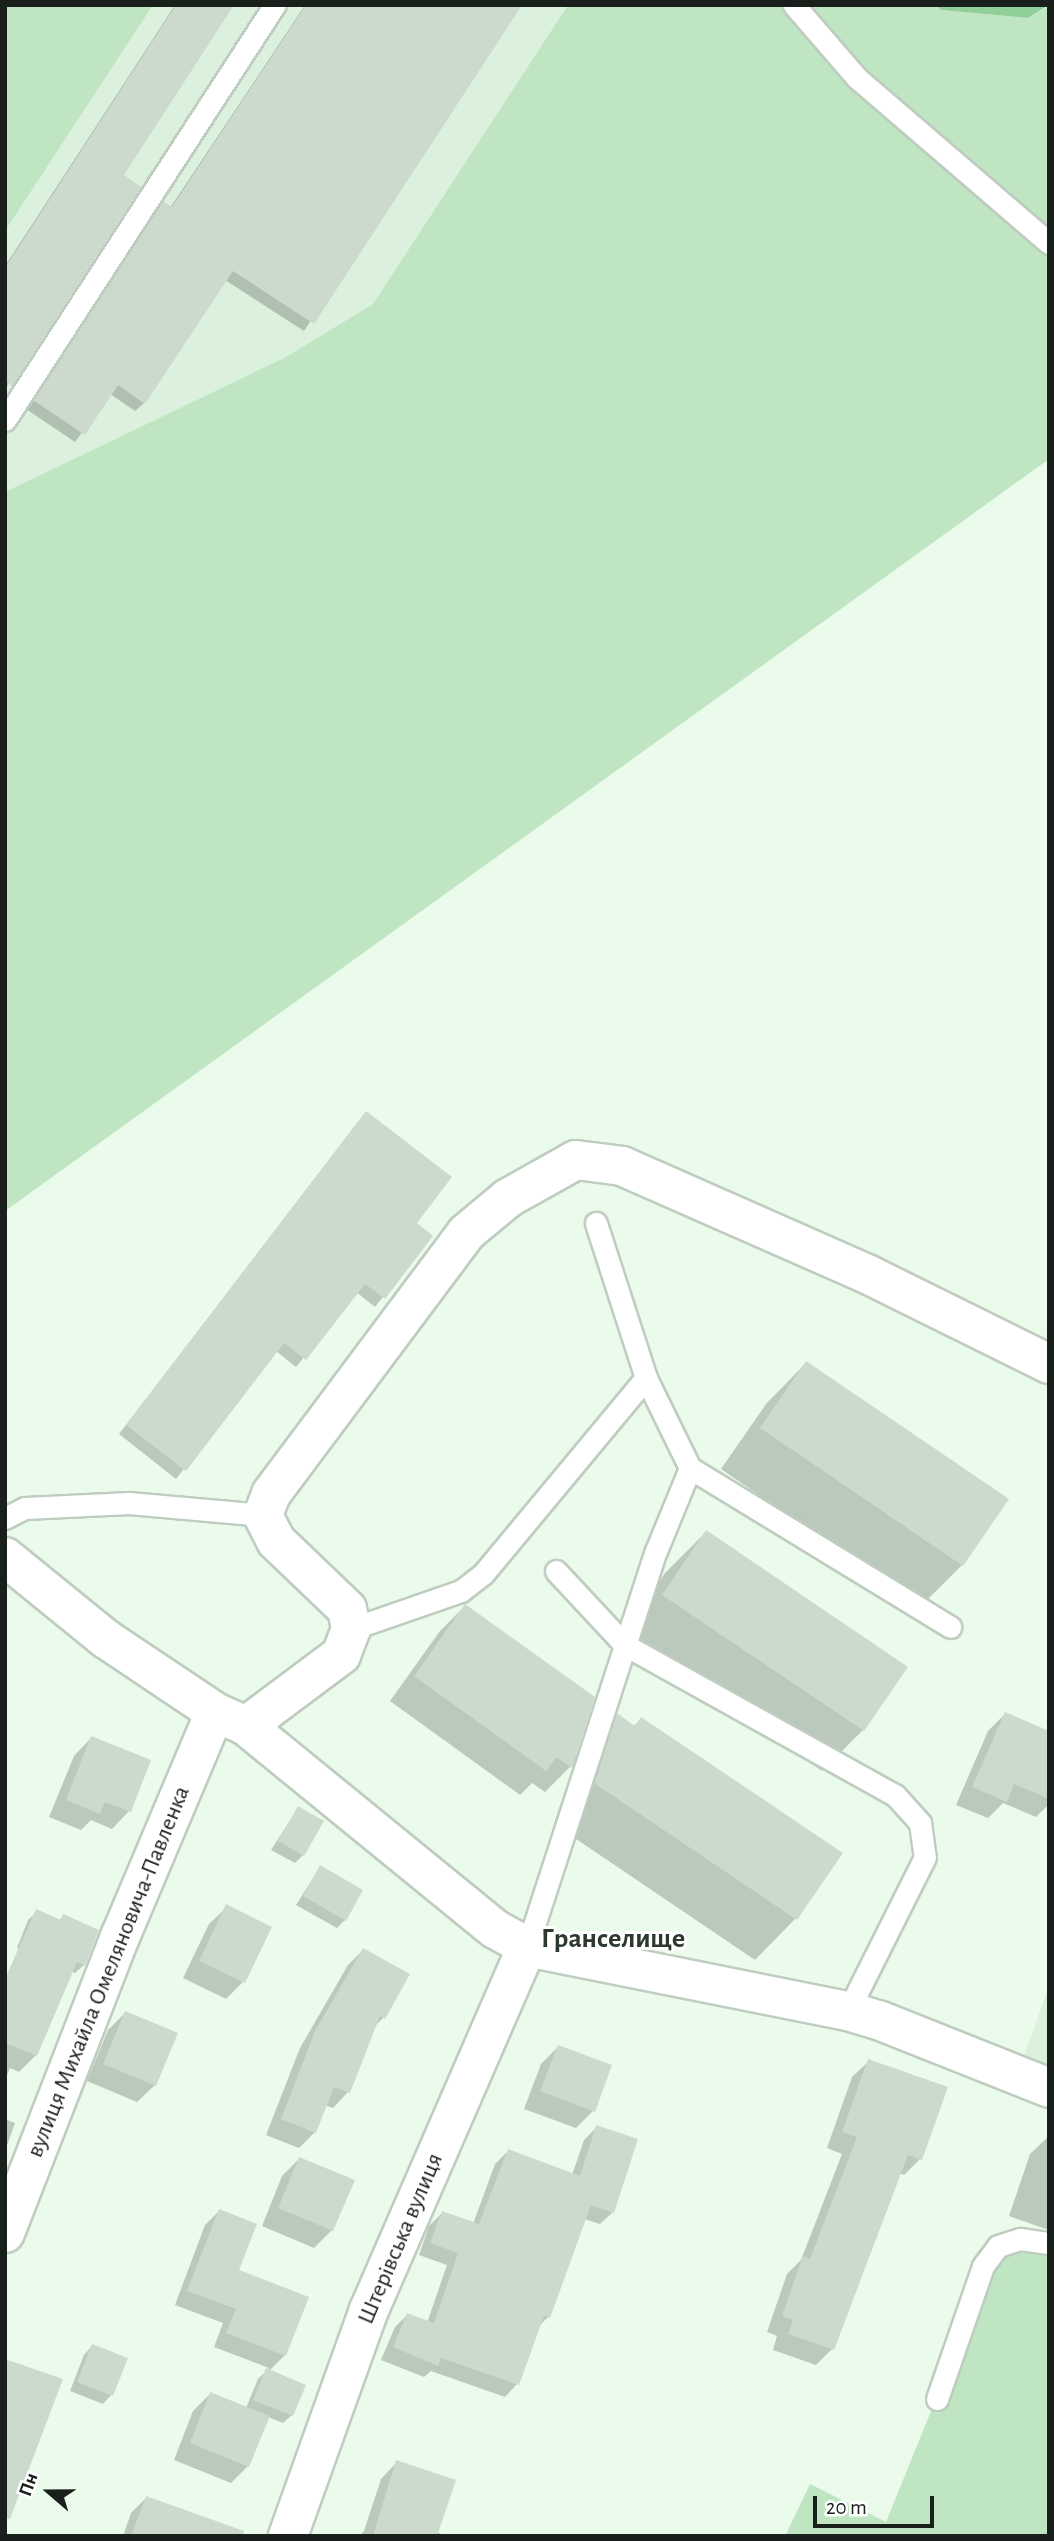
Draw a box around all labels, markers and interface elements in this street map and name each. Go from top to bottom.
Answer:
street label: вулиця Михайла Омеляновича-Павленка [21,1782,197,2162]
district label: Гранселище [541,1922,685,1956]
street label: Штерівська вулиця [352,2149,450,2329]
north arrow [14,2457,84,2527]
text: Пн [16,2471,42,2499]
scale bar [816,2482,937,2526]
text: 20 m [826,2497,867,2518]

